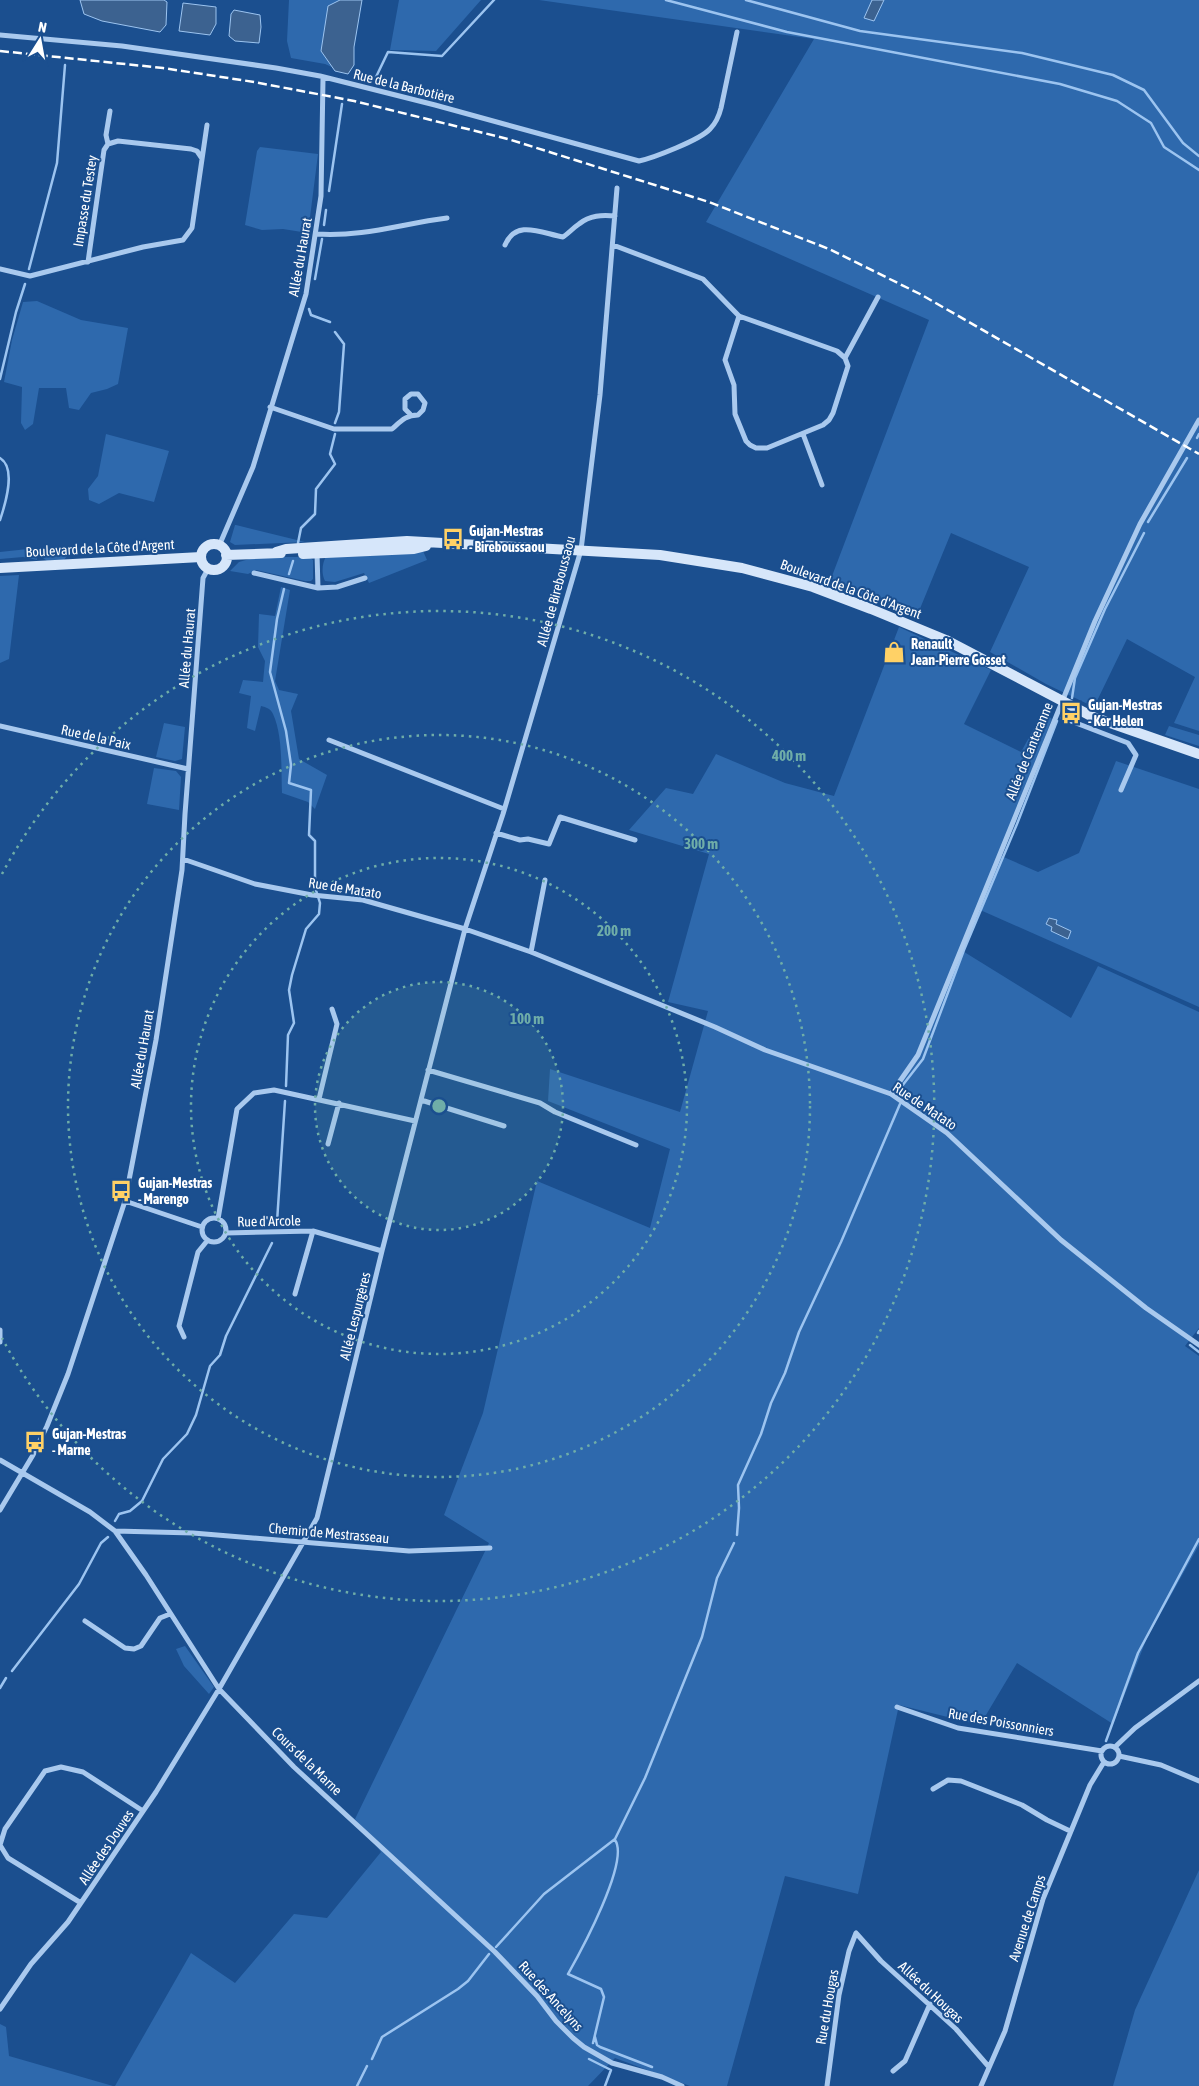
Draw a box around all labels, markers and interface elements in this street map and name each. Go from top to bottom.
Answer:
north arrow [15,15,65,65]
text: N [37,19,48,36]
street label: Rue de la Barbotière [352,66,456,106]
street label: Impasse du Testey [70,154,100,248]
street label: Allée du Haurat [285,216,315,298]
place label: Gujan-Mestras - Bireboussaou [469,523,545,555]
bus stop icon: Gujan-Mestras - Bireboussaou [440,526,466,552]
street label: Allée de Bireboussaou [534,534,578,648]
street label: Boulevard de la Côte d'Argent [25,536,175,560]
street label: Boulevard de la Côte d'Argent [778,556,924,622]
street label: Allée du Haurat [176,608,198,688]
place label: Renault Jean-Pierre Gosset [910,636,1006,668]
shop icon: Renault Jean-Pierre Gosset [881,639,907,665]
place label: Gujan-Mestras - Ker Helen [1088,697,1162,729]
street label: Allée de Canteranne [1002,700,1056,802]
bus stop icon: Gujan-Mestras - Ker Helen [1058,700,1084,726]
street label: Rue de la Paix [60,721,133,753]
text: 400 m [771,747,806,764]
text: 300 m [684,835,718,852]
street label: Rue de Matato [307,874,383,902]
text: 200 m [597,922,631,939]
street label: Allée du Haurat [127,1008,157,1090]
text: 100 m [510,1010,544,1027]
street label: Rue de Matato [890,1079,960,1133]
centre of rings [430,1097,448,1115]
place label: Gujan-Mestras - Marengo [138,1175,212,1207]
bus stop icon: Gujan-Mestras - Marengo [108,1178,134,1204]
street label: Rue d'Arcole [237,1212,301,1230]
street label: Allée Lespurgères [336,1270,374,1362]
place label: Gujan-Mestras - Marne [52,1426,126,1458]
bus stop icon: Gujan-Mestras - Marne [22,1429,48,1455]
street label: Chemin de Mestrasseau [268,1520,390,1546]
street label: Rue des Poissonniers [947,1705,1055,1739]
street label: Cours de la Marne [269,1724,345,1798]
street label: Allée des Douves [75,1807,137,1887]
street label: Avenue de Camps [1005,1873,1049,1963]
street label: Rue des Ancelyns [516,1958,586,2034]
street label: Allée du Hougas [895,1958,967,2026]
street label: Rue du Hougas [813,1968,841,2046]

